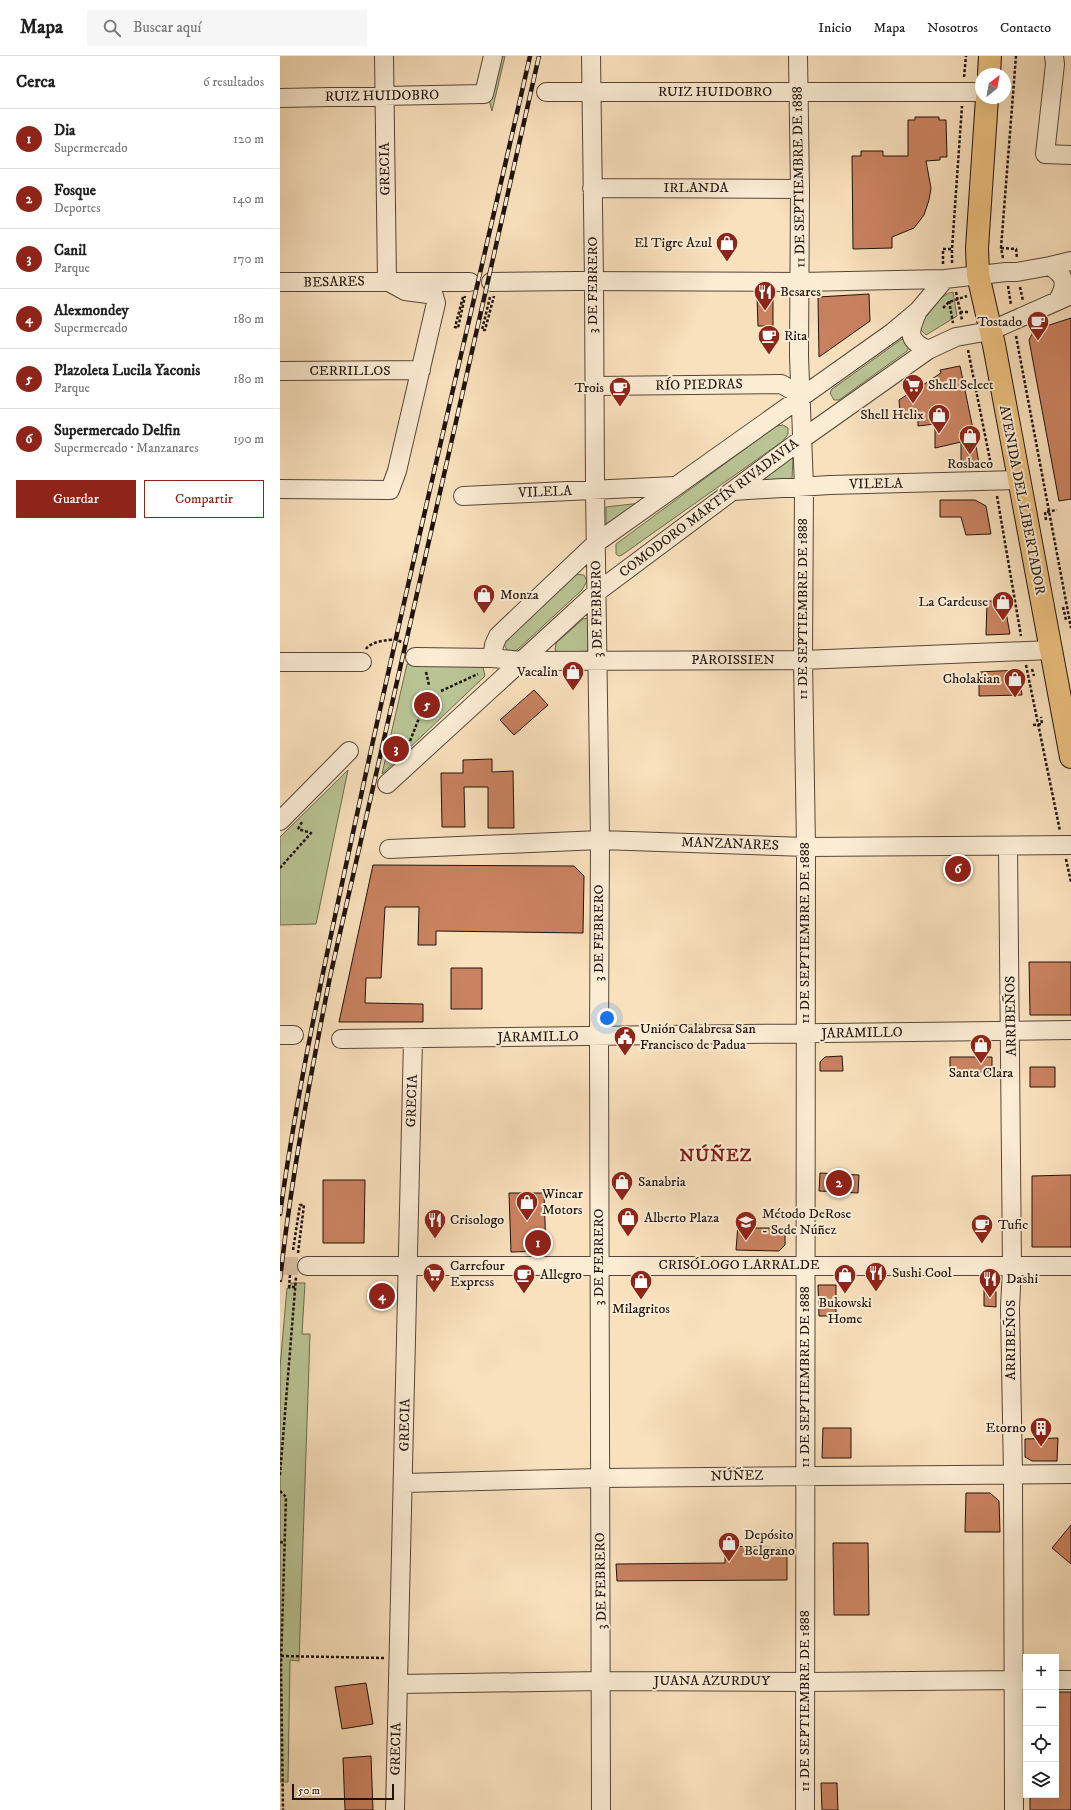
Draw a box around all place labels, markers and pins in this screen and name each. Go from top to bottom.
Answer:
shop icon: El Tigre Azul [714,230,740,263]
place label: El Tigre Azul [634,234,713,252]
restaurant icon: Besares [752,279,778,312]
place label: Besares [780,283,821,301]
cafe icon: Tostado [1025,309,1051,342]
place label: Tostado [977,313,1022,331]
cafe icon: Rita [756,323,782,356]
place label: Rita [784,327,807,345]
supermarket icon: Shell Select [900,372,926,405]
cafe icon: Trois [607,375,633,408]
place label: Shell Select [928,376,994,394]
place label: Trois [575,379,604,397]
shop icon: Shell Helix [926,402,952,435]
place label: Shell Helix [860,406,924,424]
shop icon: Rosbaco [957,423,983,456]
place label: Rosbaco [947,455,993,473]
shop icon: Monza [471,582,497,615]
place label: Monza [500,586,539,604]
shop icon: La Cardeuse [990,589,1016,622]
place label: La Cardeuse [919,593,988,611]
shop icon: Vacalin [560,659,586,692]
place label: Vacalin [516,663,559,681]
shop icon: Cholakian [1002,666,1028,699]
place label: Cholakian [943,670,1001,688]
pin: 5 [414,690,440,720]
pin: 3 [383,734,409,764]
pin: 6 [945,854,971,884]
place label: Unión Calabresa San Francisco de Padua [640,1020,756,1054]
public building icon: Unión Calabresa San Francisco de Padua [612,1024,638,1057]
shop icon: Santa Clara [968,1032,994,1065]
place label: Santa Clara [949,1064,1013,1082]
pin: 2 [826,1168,852,1198]
shop icon: Sanabria [609,1169,635,1202]
place label: Sanabria [638,1173,686,1191]
place label: Wincar Motors [541,1185,584,1219]
shop icon: Wincar Motors [514,1189,540,1222]
shop icon: Alberto Plaza [615,1205,641,1238]
place label: Método DeRose - Sede Núñez [762,1205,851,1239]
restaurant icon: Crisologo [422,1207,448,1240]
place label: Alberto Plaza [644,1209,719,1227]
school or university icon: Método DeRose - Sede Núñez [733,1209,759,1242]
place label: Crisologo [450,1211,504,1229]
cafe icon: Tufic [969,1212,995,1245]
place label: Tufic [998,1216,1028,1234]
pin: 1 [525,1228,551,1258]
place label: Carrefour Express [450,1257,505,1291]
restaurant icon: Sushi Cool [863,1260,889,1293]
supermarket icon: Carrefour Express [421,1261,447,1294]
cafe icon: Allegro [511,1262,537,1295]
shop icon: Bukowski Home [832,1262,858,1295]
place label: Sushi Cool [892,1264,953,1282]
place label: Allegro [540,1266,582,1284]
restaurant icon: Dashi [977,1266,1003,1299]
shop icon: Milagritos [628,1268,654,1301]
place label: Dashi [1006,1270,1038,1288]
pin: 4 [369,1281,395,1311]
place label: Bukowski Home [818,1294,872,1328]
place label: Milagritos [612,1300,670,1318]
building icon: Etorno [1028,1415,1054,1448]
place label: Etorno [986,1419,1026,1437]
place label: Depósito Belgrano [744,1526,795,1560]
shop icon: Depósito Belgrano [716,1530,742,1563]

